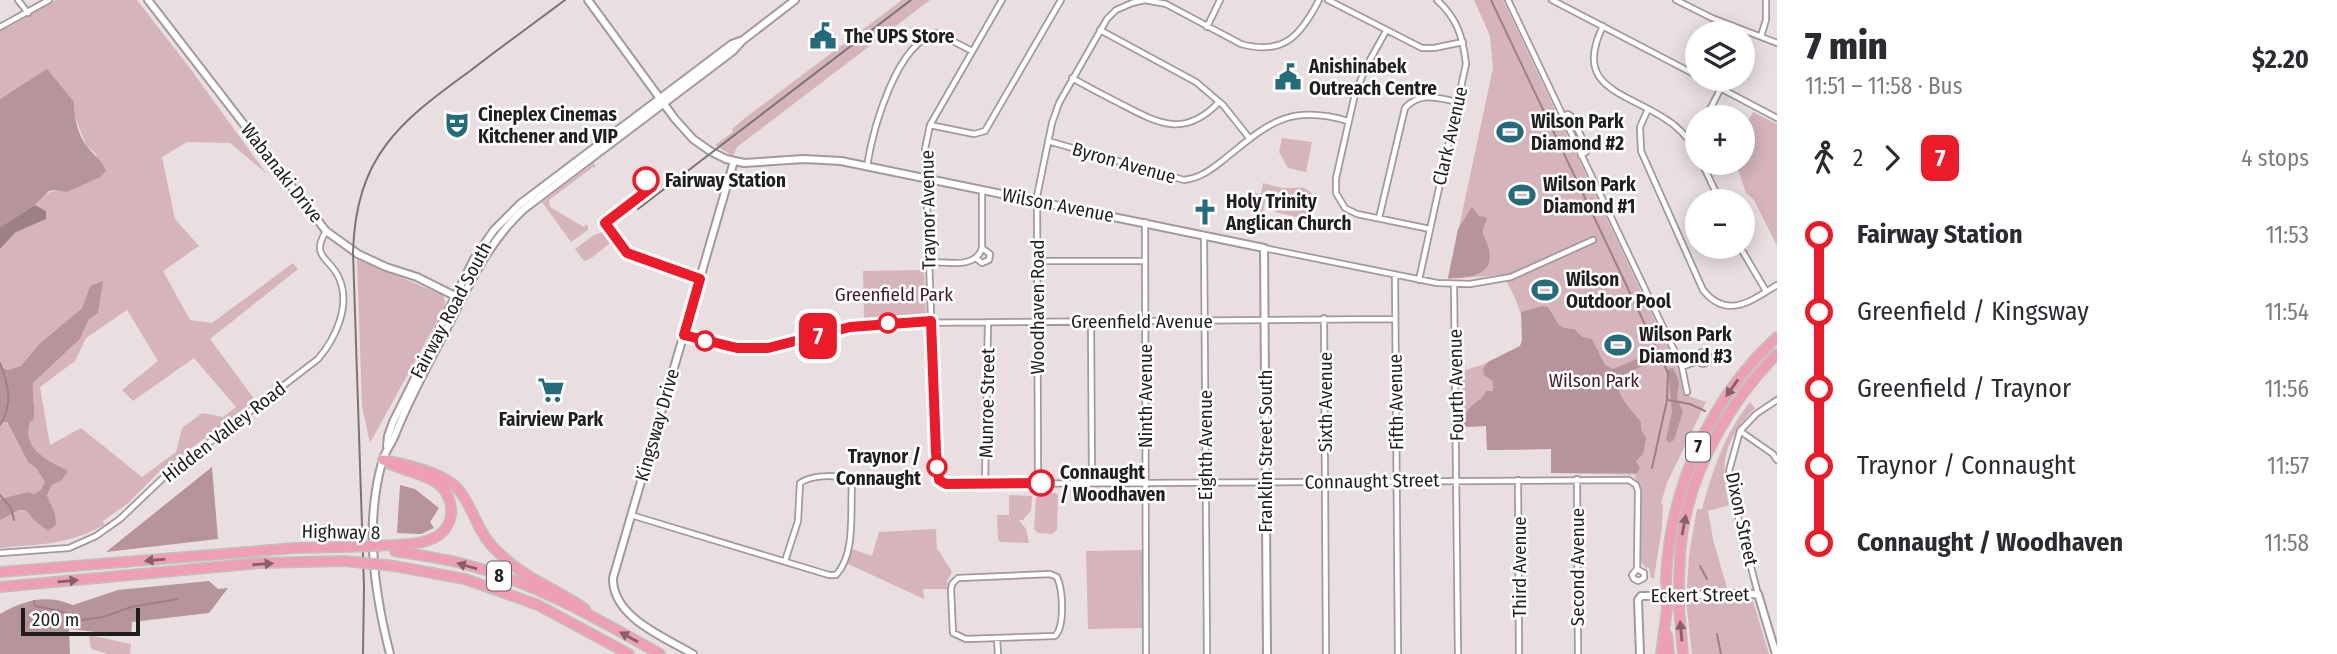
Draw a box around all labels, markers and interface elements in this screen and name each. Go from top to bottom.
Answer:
public building icon: The UPS Store [808,21,838,51]
map controls [1685,21,1755,259]
button: layers [1685,21,1755,91]
text: 7 min [1805,23,1888,69]
place label: The UPS Store [844,25,955,48]
text: $2.20 [2252,44,2309,75]
place label: Anishinabek Outreach Centre [1308,55,1437,100]
public building icon: Anishinabek Outreach Centre [1273,62,1303,92]
text: 11:51 – 11:58 · Bus [1805,72,1962,100]
street label: Clark Avenue [1427,84,1473,188]
place label: Cineplex Cinemas Kitchener and VIP [478,103,618,148]
button: + [1685,105,1755,175]
theatre icon: Cineplex Cinemas Kitchener and VIP [442,110,472,140]
place label: Wilson Park Diamond #2 [1531,110,1624,155]
sports icon: Wilson Park Diamond #2 [1495,117,1525,147]
street label: Wabanaki Drive [236,119,328,227]
street label: Byron Avenue [1070,137,1178,189]
icon: walk [1805,139,1843,177]
icon: forward [1873,139,1911,177]
text: 2 [1853,144,1863,172]
text: 7 [1935,144,1945,172]
text: 4 stops [2241,144,2309,172]
street label: Traynor Avenue [915,150,941,270]
marker: Fairway Station [633,167,659,193]
place label: Fairway Station [665,169,786,192]
place label: Wilson Park Diamond #1 [1543,173,1636,218]
sports icon: Wilson Park Diamond #1 [1507,180,1537,210]
street label: Wilson Avenue [1000,183,1116,227]
button: − [1685,189,1755,259]
place label: Holy Trinity Anglican Church [1225,190,1352,235]
church icon: Holy Trinity Anglican Church [1190,197,1220,227]
text: Fairway Station [1857,219,2023,250]
text: 11:53 [2266,221,2309,249]
street label: Fairway Road South [405,238,497,382]
street label: Woodhaven Road [1026,240,1049,374]
place label: Wilson Outdoor Pool [1566,268,1672,313]
sports icon: Wilson Outdoor Pool [1530,275,1560,305]
park label: Greenfield Park [835,283,953,306]
text: Greenfield / Kingsway [1857,296,2089,327]
text: 11:54 [2265,298,2309,326]
street label: Greenfield Avenue [1071,310,1213,333]
line badge: 7 [795,313,841,359]
unlabelled marker [878,313,898,333]
text: 7 [813,322,823,350]
place label: Wilson Park Diamond #3 [1639,323,1732,368]
street label: Fourth Avenue [1444,329,1468,441]
sports icon: Wilson Park Diamond #3 [1603,330,1633,360]
unlabelled marker [695,331,715,351]
street label: Ninth Avenue [1134,344,1157,448]
street label: Munroe Street [975,347,999,458]
street label: Sixth Avenue [1314,352,1337,452]
street label: Fifth Avenue [1384,354,1408,450]
street label: Kingsway Drive [630,366,684,484]
park label: Wilson Park [1549,369,1639,392]
street label: Franklin Street South [1254,370,1277,532]
text: Greenfield / Traynor [1857,373,2071,404]
supermarket icon: Fairview Park [536,375,566,405]
text: 11:56 [2264,375,2309,403]
street label: Hidden Valley Road [158,377,290,487]
one-way arrow [1725,379,1739,397]
street label: Eighth Avenue [1194,390,1217,500]
place label: Fairview Park [499,408,604,431]
road number: 7 [1686,432,1710,462]
place label: Traynor / Connaught [836,445,921,490]
text: Traynor / Connaught [1857,450,2076,481]
text: 11:57 [2267,452,2309,480]
marker: Traynor / Connaught [927,457,947,477]
place label: Connaught / Woodhaven [1060,461,1165,506]
street label: Connaught Street [1304,468,1440,494]
marker: Connaught / Woodhaven [1028,470,1054,496]
street label: Dixon Street [1721,470,1763,569]
street label: Second Avenue [1566,508,1589,626]
one-way arrow [1679,514,1690,536]
street label: Third Avenue [1508,516,1531,618]
street label: Highway 8 [301,520,381,544]
text: Connaught / Woodhaven [1857,527,2123,558]
text: 11:58 [2264,529,2309,557]
one-way arrow [143,555,165,566]
one-way arrow [253,558,275,569]
one-way arrow [455,560,477,571]
road number: 8 [487,562,511,590]
one-way arrow [57,575,79,586]
street label: Eckert Street [1650,583,1750,607]
scale bar [21,605,140,637]
text: 200 m [32,608,79,631]
one-way arrow [1675,620,1686,642]
one-way arrow [619,631,639,642]

